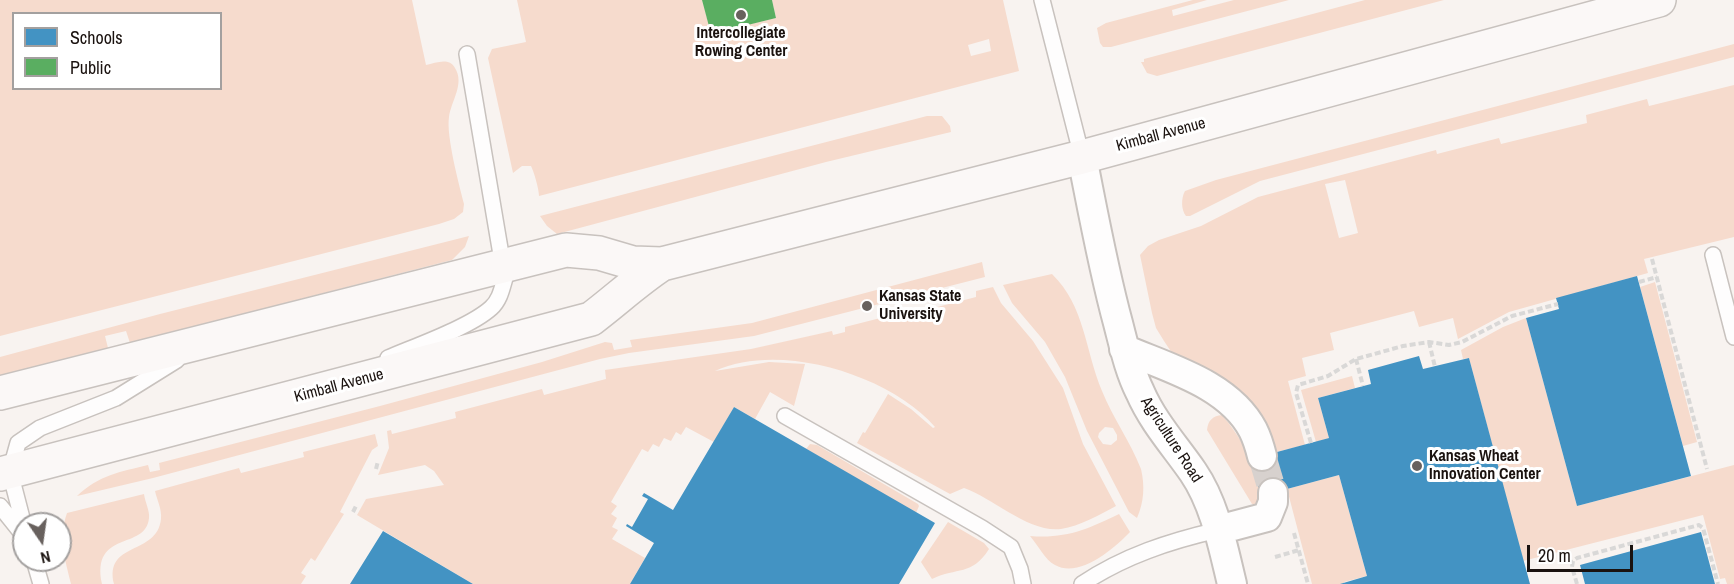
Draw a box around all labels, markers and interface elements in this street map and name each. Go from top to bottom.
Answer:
marker: Intercollegiate Rowing Center [734,8,748,22]
legend [12,12,222,90]
place label: Intercollegiate Rowing Center [695,24,787,62]
text: Schools [70,25,123,50]
text: Public [70,55,111,80]
street label: Kimball Avenue [1114,114,1208,156]
place label: Kansas State University [879,287,961,325]
marker: Kansas State University [860,299,874,313]
street label: Kimball Avenue [292,365,386,407]
street label: Agriculture Road [1136,393,1206,487]
place label: Kansas Wheat Innovation Center [1429,447,1541,485]
marker: Kansas Wheat Innovation Center [1410,459,1424,473]
north arrow [12,512,72,572]
scale bar [1530,533,1636,571]
text: 20 m [1538,543,1571,568]
text: N [39,546,53,569]

